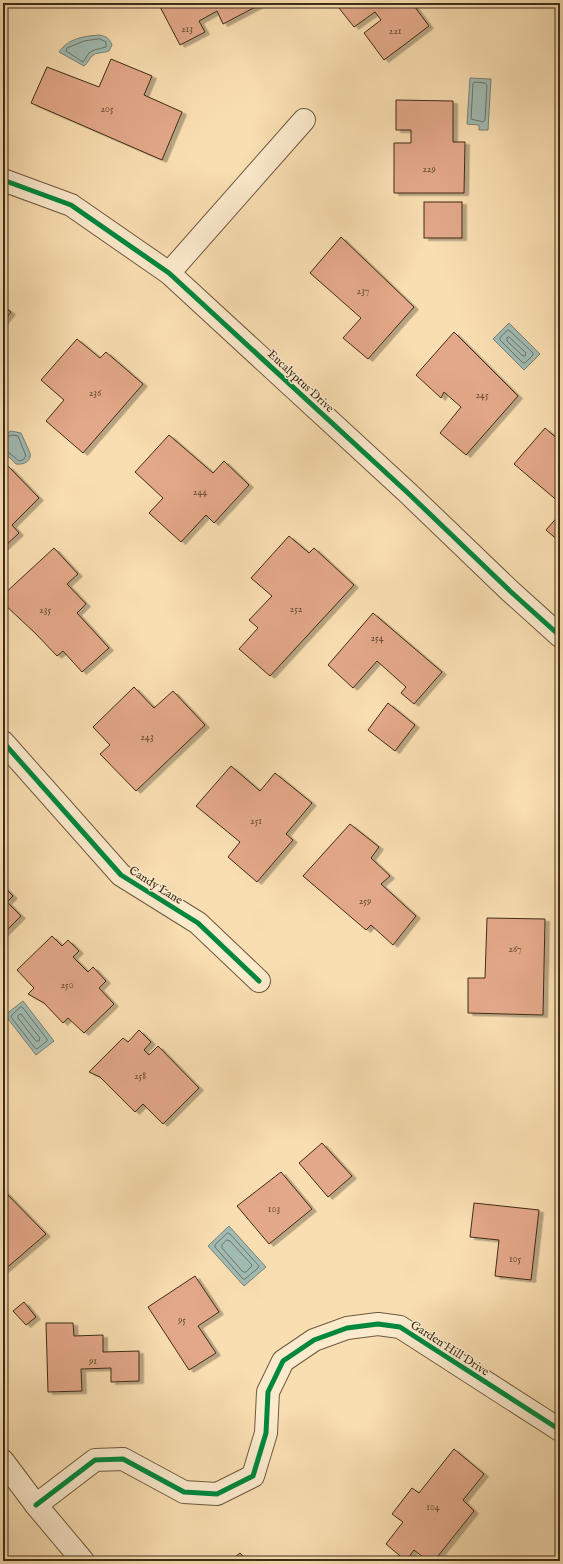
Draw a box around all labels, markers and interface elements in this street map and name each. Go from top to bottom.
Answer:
house number: 213 [181,23,193,36]
house number: 221 [388,25,402,38]
house number: 205 [100,103,114,116]
house number: 229 [422,163,436,176]
house number: 237 [356,285,370,298]
street label: Eucalyptus Drive [264,347,337,417]
house number: 236 [89,387,102,400]
house number: 245 [475,389,489,402]
house number: 244 [193,486,207,499]
house number: 252 [290,603,303,616]
house number: 235 [39,604,51,617]
house number: 254 [370,632,384,645]
house number: 243 [140,731,154,744]
house number: 251 [250,815,262,828]
street label: Candy Lane [126,863,186,908]
house number: 259 [359,895,371,908]
house number: 267 [508,943,522,956]
house number: 250 [60,979,74,992]
house number: 258 [134,1070,146,1083]
house number: 103 [268,1203,280,1216]
house number: 105 [509,1253,521,1266]
house number: 95 [177,1314,186,1327]
street label: Garden Hill Drive [408,1317,492,1380]
house number: 91 [88,1355,97,1368]
house number: 104 [426,1501,440,1514]

